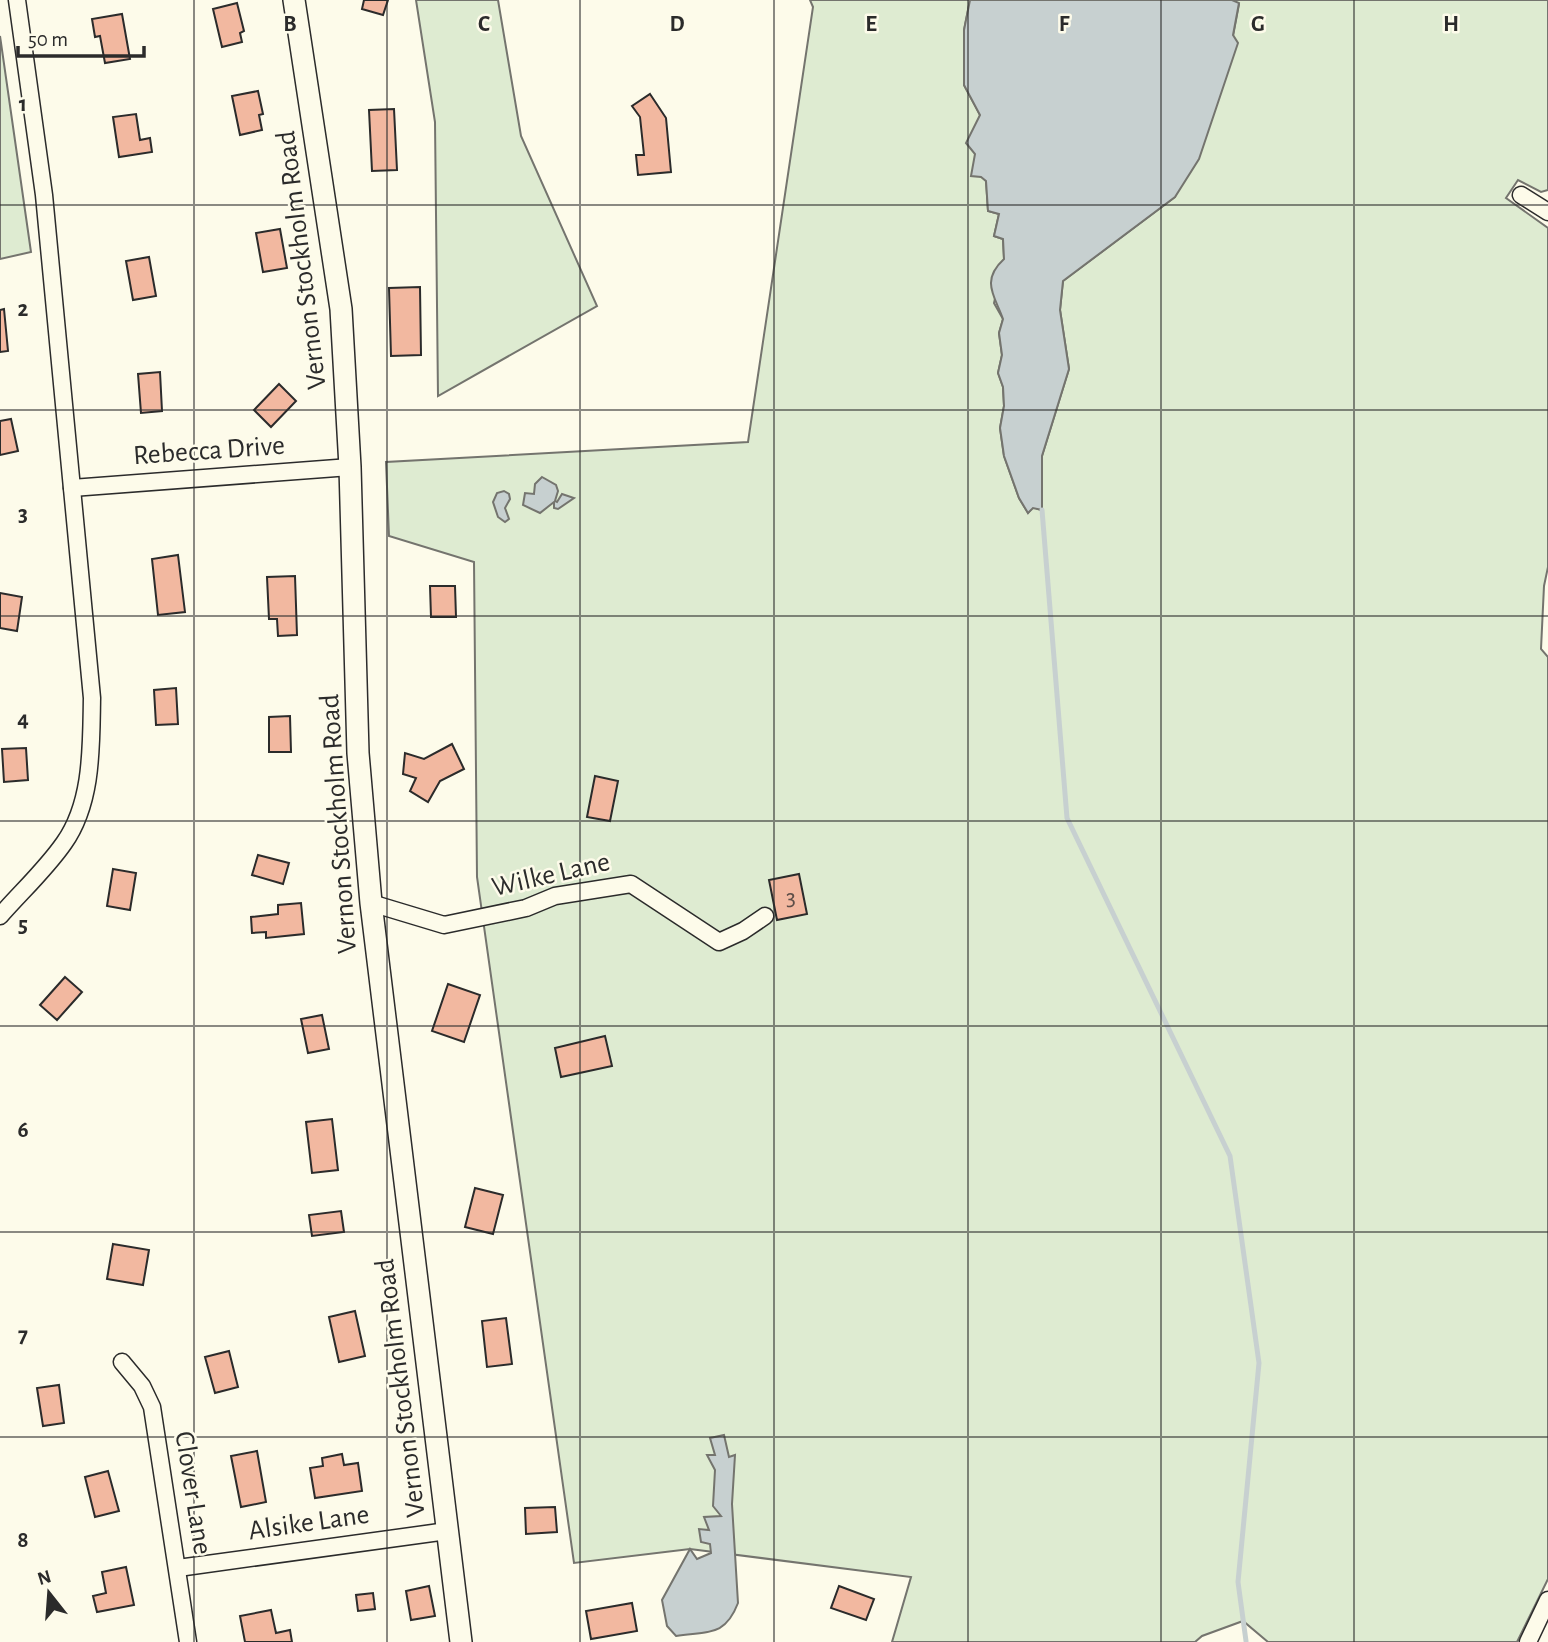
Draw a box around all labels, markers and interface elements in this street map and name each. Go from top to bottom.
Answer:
text: B [283,13,297,36]
text: C [478,13,490,36]
text: D [669,13,685,36]
text: E [865,13,877,36]
text: F [1059,13,1070,36]
text: G [1251,13,1265,36]
text: H [1443,13,1459,36]
scale bar [18,14,144,58]
text: 50 m [28,29,68,50]
text: 1 [19,93,27,116]
street label: Vernon Stockholm Road [272,129,332,391]
text: 2 [18,298,29,321]
street label: Rebecca Drive [132,432,286,470]
text: 3 [18,503,28,526]
street label: Vernon Stockholm Road [316,693,362,955]
text: 4 [17,708,29,731]
street label: Wilke Lane [489,848,613,902]
house number: 3 [786,886,796,910]
text: 5 [18,914,28,937]
text: 6 [17,1119,29,1142]
street label: Vernon Stockholm Road [371,1257,431,1519]
text: 7 [18,1324,28,1347]
street label: Clover Lane [169,1429,217,1557]
street label: Alsike Lane [247,1501,371,1545]
text: 8 [17,1529,29,1552]
north arrow [14,1558,84,1628]
text: N [35,1567,54,1589]

